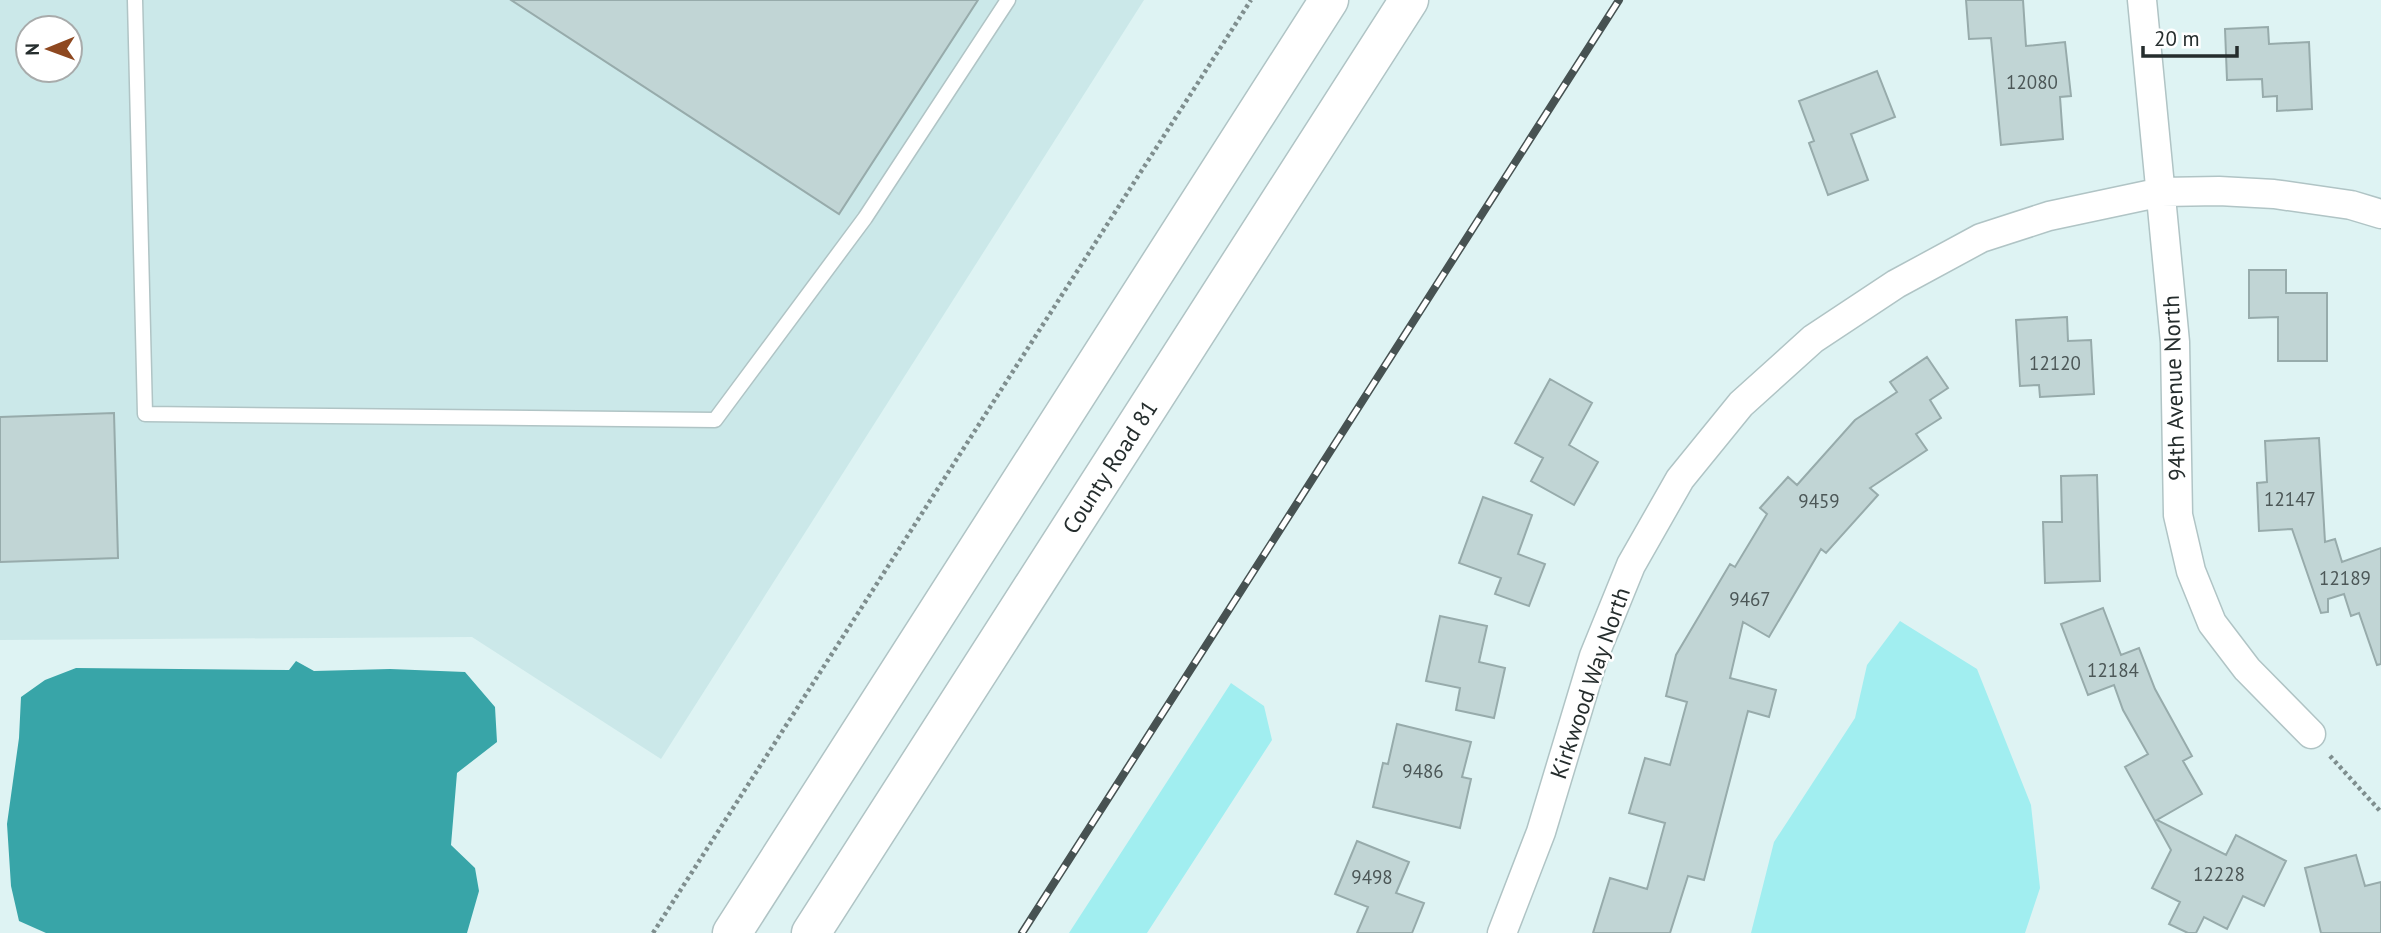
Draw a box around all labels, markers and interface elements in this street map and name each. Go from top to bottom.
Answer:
north arrow [14,14,84,84]
scale bar [2143,14,2238,58]
text: 20 m [2154,25,2200,52]
text: N [20,43,44,56]
house number: 12080 [2006,70,2058,94]
street label: 94th Avenue North [2156,295,2191,481]
house number: 12120 [2029,351,2081,375]
street label: County Road 81 [1056,395,1164,539]
house number: 12147 [2264,487,2316,511]
house number: 9459 [1798,489,1840,513]
house number: 12189 [2319,566,2371,590]
street label: Kirkwood Way North [1543,583,1636,782]
house number: 9467 [1729,587,1771,611]
house number: 12184 [2087,658,2139,682]
house number: 9486 [1402,759,1444,783]
house number: 12228 [2193,862,2245,886]
house number: 9498 [1351,865,1393,889]

